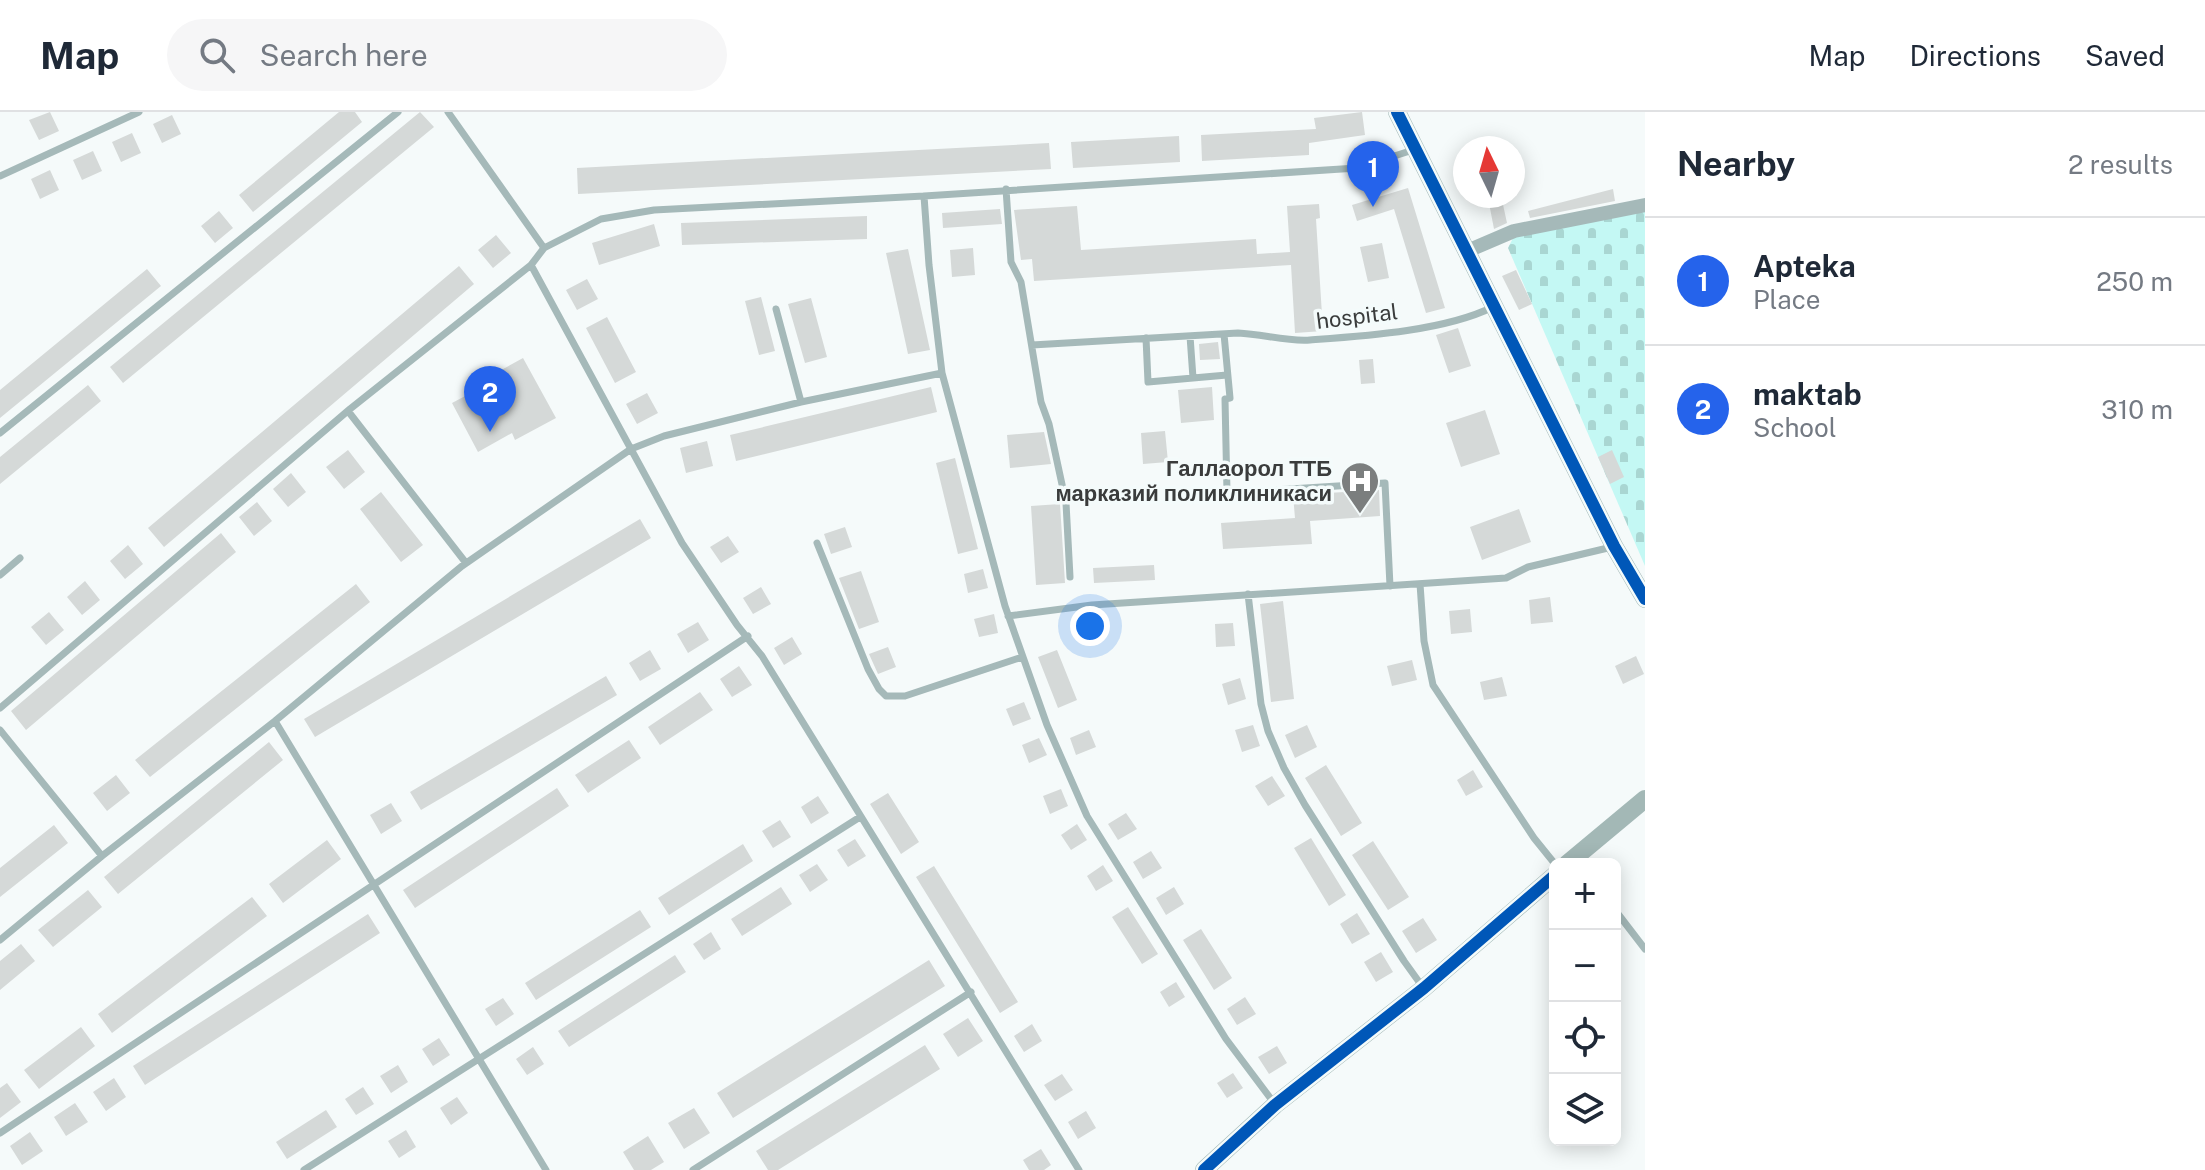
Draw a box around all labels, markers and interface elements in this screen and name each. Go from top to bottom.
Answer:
search box [167,19,727,91]
text: Map [40,33,119,78]
icon: search [195,33,239,77]
text: Search here [259,37,428,73]
text: Map [1809,39,1865,72]
text: Directions [1909,39,2041,72]
text: Saved [2085,39,2165,72]
north arrow [1453,136,1525,208]
pin: 1 [1347,141,1399,207]
text: Nearby [1677,144,1795,184]
text: 2 results [2068,149,2173,180]
text: Apteka [1753,248,1856,284]
text: 1 [1697,266,1709,297]
text: 250 m [2096,266,2173,297]
text: Place [1753,284,1820,315]
street label: hospital [1315,298,1399,334]
pin: 2 [464,366,516,432]
text: maktab [1753,376,1862,412]
text: 2 [1695,394,1711,425]
text: 310 m [2101,394,2173,425]
text: School [1753,412,1837,443]
place label: Галлаорол ТТБ марказий поликлиникаси [1056,455,1332,506]
hospital icon: Галлаорол ТТБ марказий поликлиникаси [1339,460,1381,515]
your location [1070,606,1110,646]
map controls [1549,858,1621,1146]
button: + [1549,858,1621,930]
button: − [1549,930,1621,1002]
button: locate [1549,1002,1621,1074]
button: layers [1549,1074,1621,1146]

